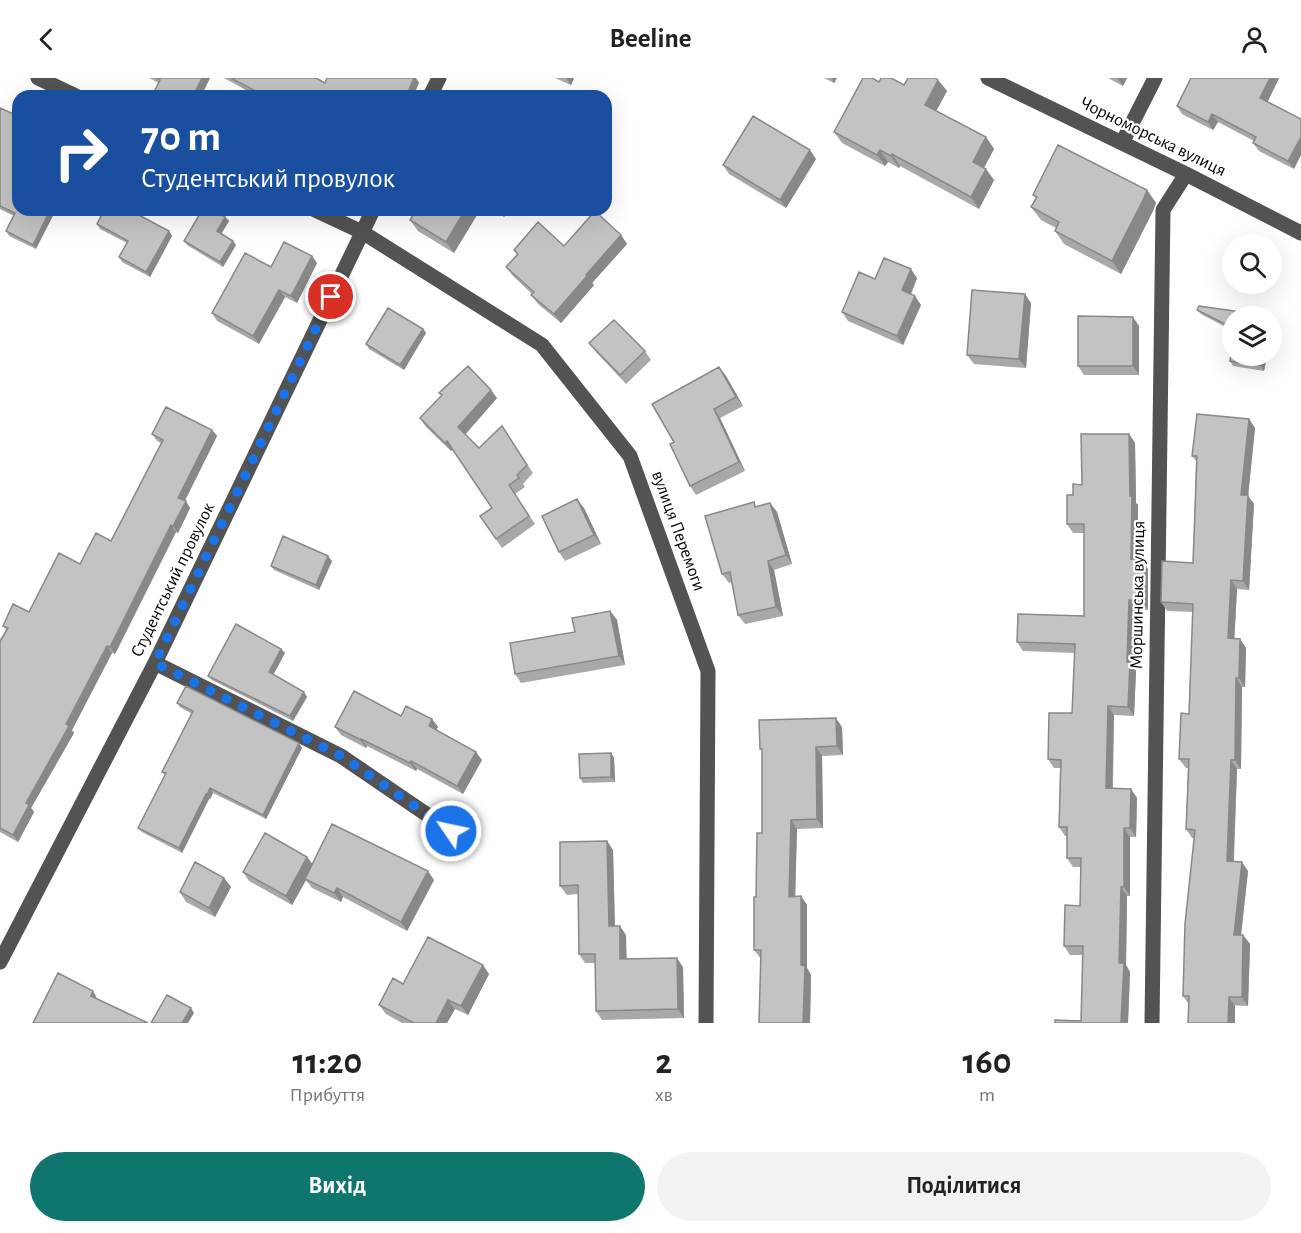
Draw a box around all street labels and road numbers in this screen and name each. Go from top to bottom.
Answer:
street label: Чорноморська вулиця [1077,94,1229,180]
street label: вулиця Перемоги [648,468,708,594]
street label: Студентський провулок [128,499,218,660]
street label: Моршинська вулиця [1128,521,1148,669]

